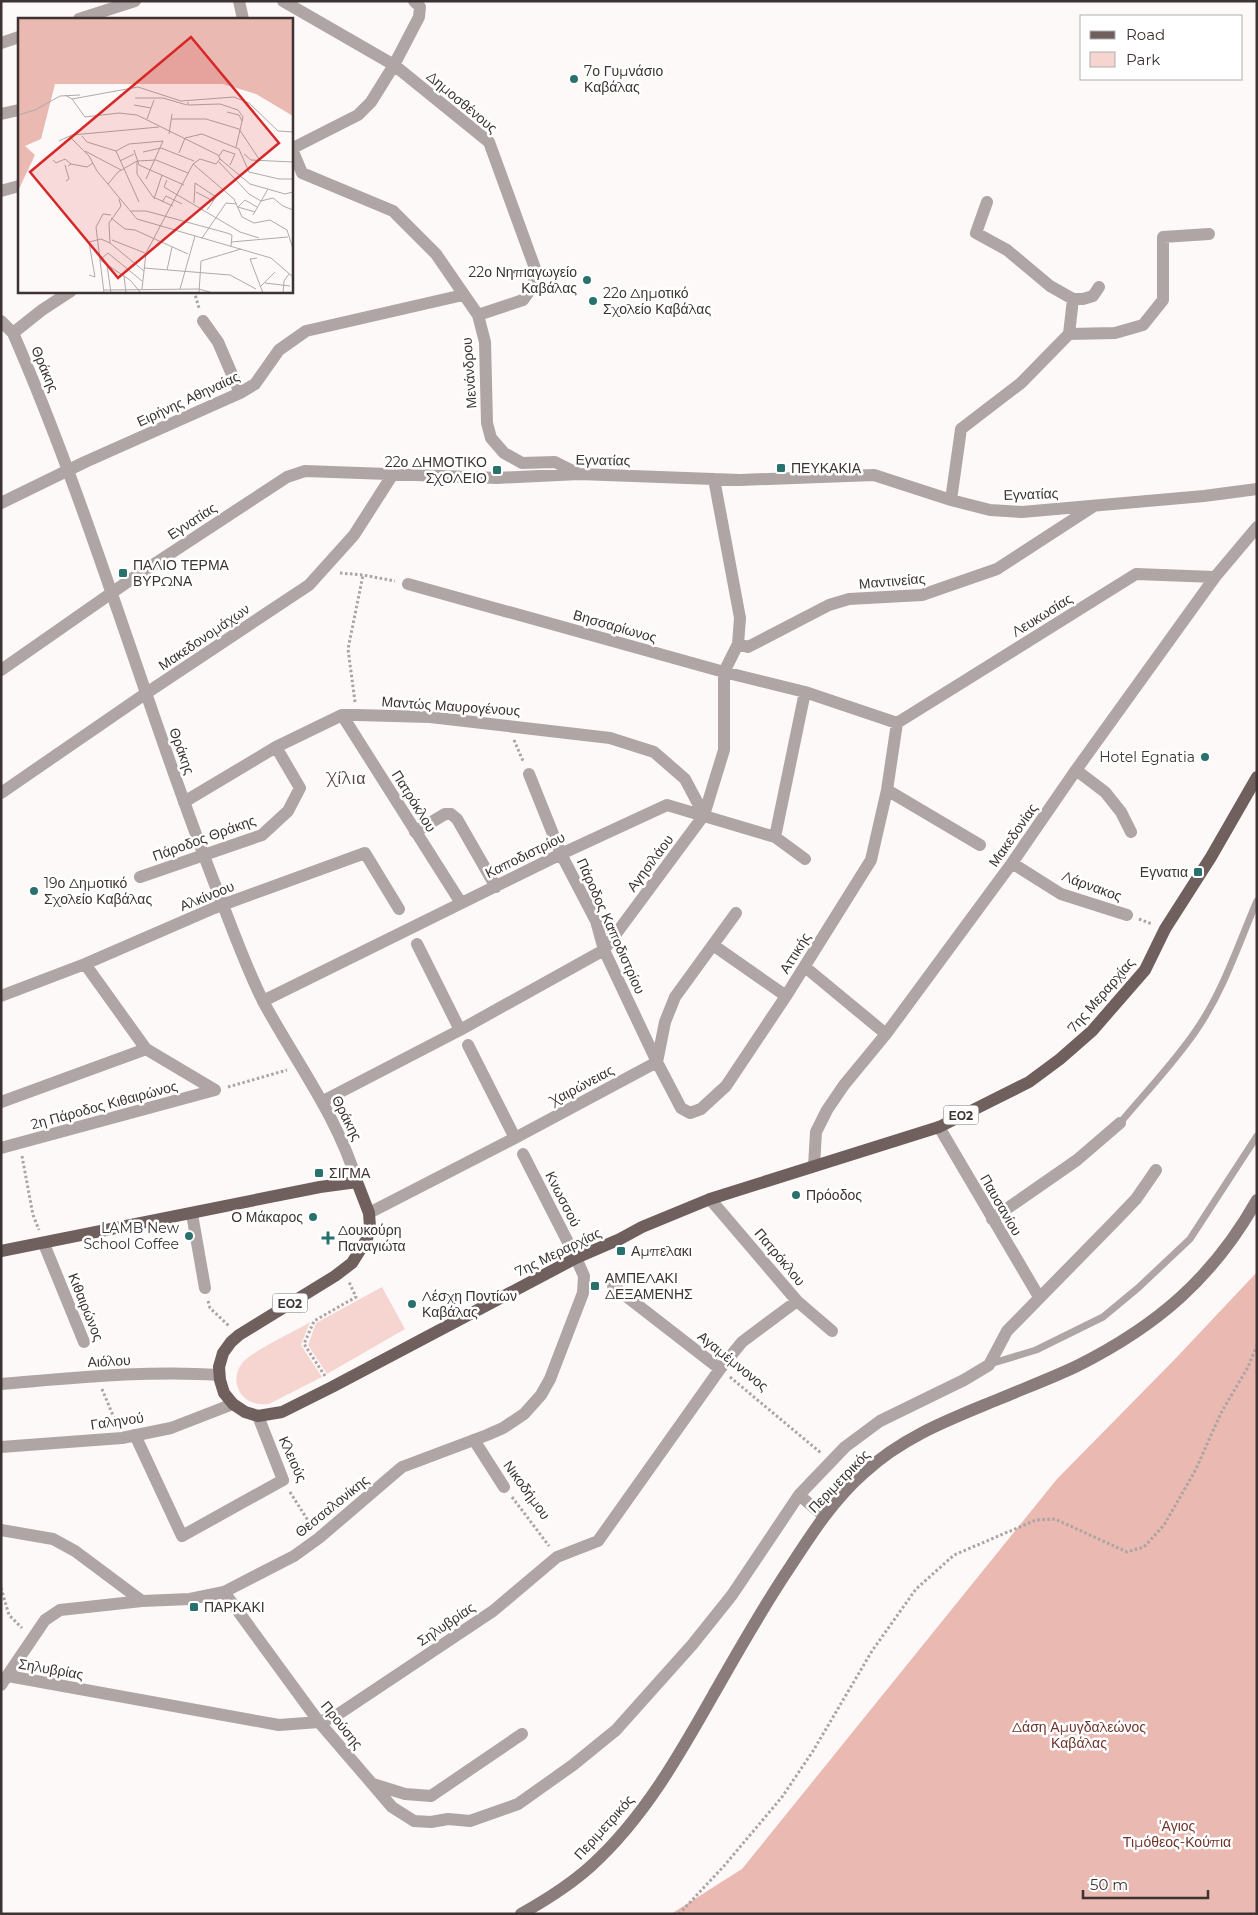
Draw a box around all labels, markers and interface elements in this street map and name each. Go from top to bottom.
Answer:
legend [1080,15,1243,80]
inset map [18,18,292,292]
text: Road [1126,25,1165,44]
text: Park [1126,50,1160,69]
place label: 7ο Γυμνάσιο Καβάλας [584,62,663,96]
street label: Δημοσθένους [423,67,501,137]
marker: 7ο Γυμνάσιο Καβάλας [568,73,580,85]
place label: 22ο Νηπιαγωγείο Καβάλας [468,263,577,297]
marker: 22ο Νηπιαγωγείο Καβάλας [581,274,593,286]
place label: 22ο Δημοτικό Σχολείο Καβάλας [603,284,711,318]
marker: 22ο Δημοτικό Σχολείο Καβάλας [587,295,599,307]
street label: Μενάνδρου [458,337,480,409]
street label: Θράκης [27,343,63,395]
street label: Ειρήνης Αθηναίας [134,367,242,431]
street label: Εγνατίας [575,451,631,469]
place label: 22ο ΔΗΜΟΤΙΚΟ ΣΧΟΛΕΙΟ [385,453,487,487]
place label: ΠΕΥΚΑΚΙΑ [791,459,862,477]
marker: ΠΕΥΚΑΚΙΑ [775,462,787,474]
marker: 22ο ΔΗΜΟΤΙΚΟ ΣΧΟΛΕΙΟ [491,464,503,476]
street label: Εγνατίας [1003,484,1059,504]
street label: Εγνατίας [164,498,220,544]
place label: ΠΑΛΙΟ ΤΕΡΜΑ ΒΥΡΩΝΑ [133,556,230,590]
marker: ΠΑΛΙΟ ΤΕΡΜΑ ΒΥΡΩΝΑ [117,567,129,579]
street label: Μαντινείας [858,569,926,593]
street label: Λευκωσίας [1008,589,1076,641]
street label: Μακεδονομάχων [155,600,253,674]
street label: Βησσαρίωνος [571,605,659,647]
street label: Μαντώς Μαυρογένους [381,692,521,720]
street label: Θράκης [165,725,199,777]
place label: Hotel Egnatia [1099,748,1195,766]
marker: Hotel Egnatia [1199,751,1211,763]
street label: Πατρόκλου [388,767,440,835]
district label: Χίλια [325,769,367,788]
street label: Μακεδονίας [985,800,1042,870]
street label: Πάροδος Θράκης [150,811,258,865]
street label: Καποδιστρίου [482,828,568,882]
street label: Αγησιλάου [623,831,677,895]
street label: Πάροδος Καποδιστρίου [573,855,649,997]
place label: Εγνατια [1140,863,1188,881]
marker: Εγνατια [1192,866,1204,878]
street label: Λάρνακος [1060,867,1125,905]
place label: 19ο Δημοτικό Σχολείο Καβάλας [44,874,152,908]
street label: Αλκίνοου [177,877,237,915]
marker: 19ο Δημοτικό Σχολείο Καβάλας [28,885,40,897]
street label: Αττικής [775,929,815,977]
street label: 7ης Μεραρχίας [1063,954,1139,1036]
street label: Χαιρώνειας [545,1061,617,1110]
street label: 2η Πάροδος Κιθαιρώνος [29,1077,180,1133]
street label: Θράκης [328,1092,366,1144]
road number: ΕΟ2 [944,1106,978,1124]
place label: ΣΙΓΜΑ [329,1164,371,1182]
marker: ΣΙΓΜΑ [313,1167,325,1179]
street label: Κνωσσού [541,1168,585,1230]
street label: Παυσανίου [976,1171,1026,1239]
place label: Πρόοδος [806,1186,862,1204]
marker: Πρόοδος [790,1189,802,1201]
place label: Ο Μάκαρος [231,1208,303,1226]
marker: Ο Μάκαρος [307,1211,319,1223]
place label: LAMB New School Coffee [83,1219,180,1253]
place label: Δουκούρη Παναγιώτα [338,1221,406,1255]
street label: 7ης Μεραρχίας [512,1223,604,1281]
street label: Πατρόκλου [751,1225,809,1289]
marker: LAMB New School Coffee [183,1230,195,1242]
marker: Δουκούρη Παναγιώτα [322,1232,334,1244]
place label: Αμπελακι [631,1242,692,1260]
marker: Αμπελακι [615,1245,627,1257]
place label: ΑΜΠΕΛΑΚΙ ΔΕΞΑΜΕΝΗΣ [605,1269,693,1303]
street label: Κιθαιρώνος [64,1270,108,1344]
marker: ΑΜΠΕΛΑΚΙ ΔΕΞΑΜΕΝΗΣ [589,1280,601,1292]
place label: Λέσχη Ποντίων Καβάλας [422,1287,517,1321]
road number: ΕΟ2 [272,1294,308,1312]
marker: Λέσχη Ποντίων Καβάλας [406,1298,418,1310]
street label: Αγαμέμνονος [694,1327,772,1395]
street label: Αιόλου [87,1351,131,1371]
street label: Γαληνού [89,1408,145,1434]
street label: Κλειούς [275,1433,311,1485]
street label: Περιμετρικός [804,1445,874,1516]
street label: Νικοδήμου [500,1457,554,1523]
street label: Θεσσαλονίκης [292,1471,373,1541]
place label: ΠΑΡΚΑΚΙ [204,1598,265,1616]
street label: Σηλυβρίας [414,1598,478,1650]
marker: ΠΑΡΚΑΚΙ [188,1601,200,1613]
street label: Σηλυβρίας [17,1654,85,1684]
street label: Προύσης [317,1697,367,1753]
park label: Δάση Αμυγδαλεώνος Καβάλας [1012,1718,1146,1752]
street label: Περιμετρικός [570,1791,638,1863]
park label: 'Αγιος Τιμόθεος-Κούπια [1123,1817,1231,1851]
scale bar [1083,1868,1208,1900]
text: 50 m [1090,1875,1128,1894]

